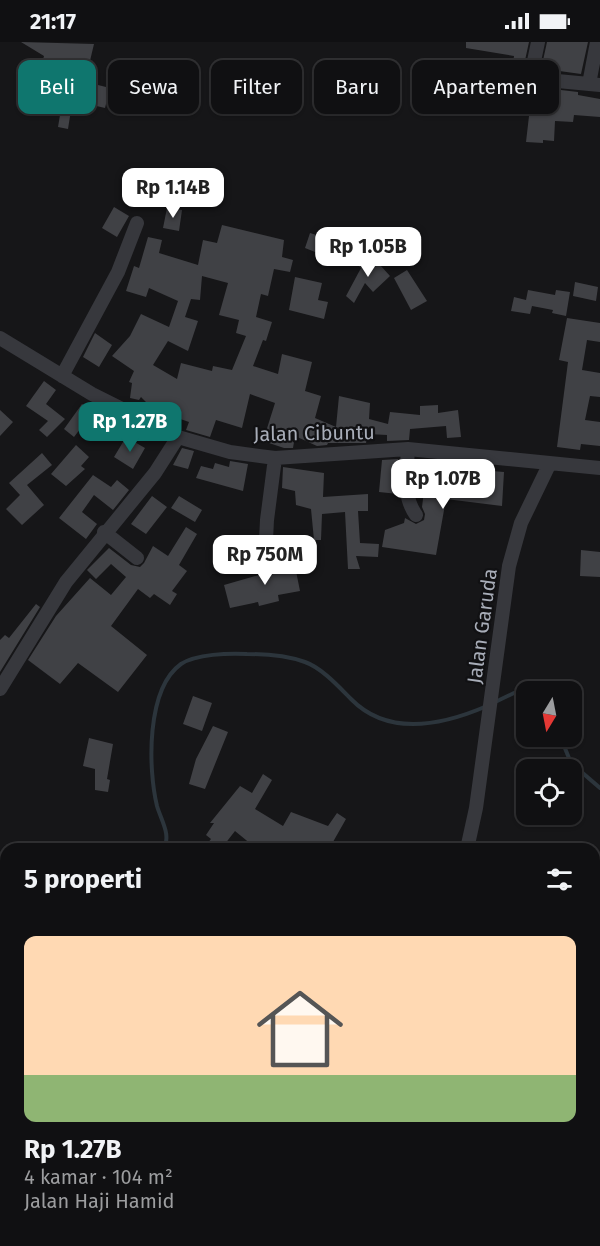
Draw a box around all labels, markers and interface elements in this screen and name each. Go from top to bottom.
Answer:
text: 21:17 [30,8,76,35]
chip: Beli [18,60,96,114]
chip: Sewa [108,60,199,114]
chip: Filter [211,60,302,114]
chip: Baru [314,60,400,114]
chip: Apartemen [412,60,559,114]
pin: Rp 1.14B [111,168,235,219]
text: Rp 1.14B [136,175,210,199]
pin: Rp 1.05B [306,227,430,278]
text: Rp 1.05B [329,234,407,258]
pin: Rp 1.27B [68,402,192,453]
text: Rp 1.27B [93,409,167,433]
street label: Jalan Cibuntu [253,420,375,446]
pin: Rp 1.07B [381,459,505,510]
text: Rp 1.07B [405,466,481,490]
pin: Rp 750M [210,535,320,586]
text: Rp 750M [227,542,303,566]
street label: Jalan Garuda [462,567,502,685]
north arrow [516,681,582,747]
map controls [516,681,582,825]
button: locate [516,759,582,825]
icon: filters [543,863,576,896]
text: 5 properti [24,864,142,895]
icon: home [246,975,354,1083]
text: Rp 1.27B [24,1134,121,1165]
text: 4 kamar · 104 m² [24,1165,173,1189]
text: Jalan Haji Hamid [24,1189,174,1213]

